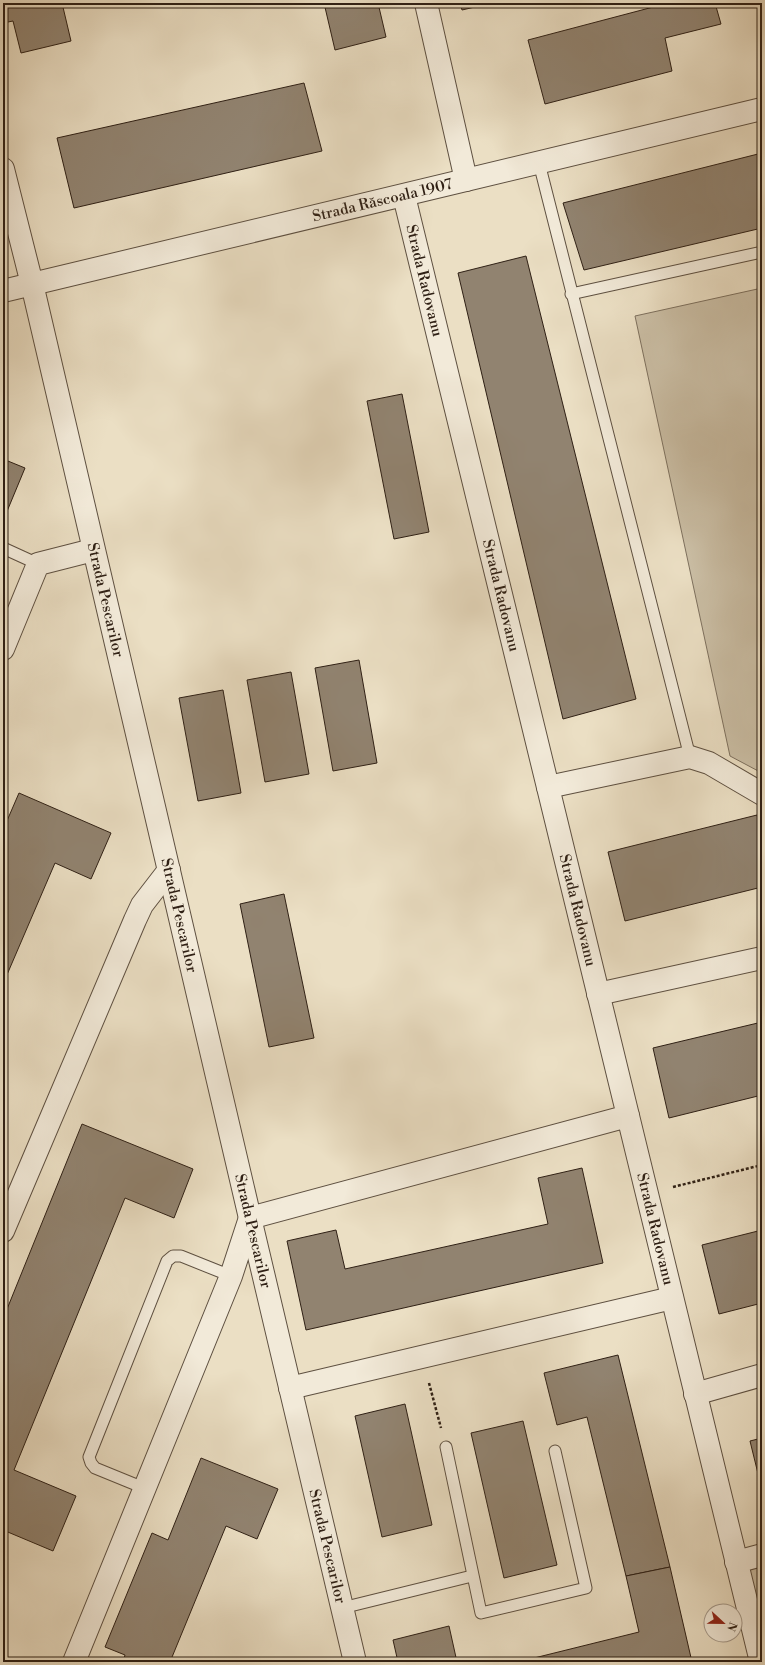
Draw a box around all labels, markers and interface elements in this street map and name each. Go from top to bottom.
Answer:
street label: Strada Răscoala 1907 [311,175,455,226]
street label: Strada Radovanu [401,223,447,339]
street label: Strada Radovanu [478,537,524,654]
street label: Strada Pescarilor [83,541,128,660]
street label: Strada Radovanu [555,852,600,969]
street label: Strada Pescarilor [156,856,202,975]
street label: Strada Radovanu [632,1171,678,1287]
street label: Strada Pescarilor [230,1172,275,1291]
street label: Strada Pescarilor [304,1487,350,1606]
north arrow [703,1603,743,1643]
text: N [723,1620,739,1633]

